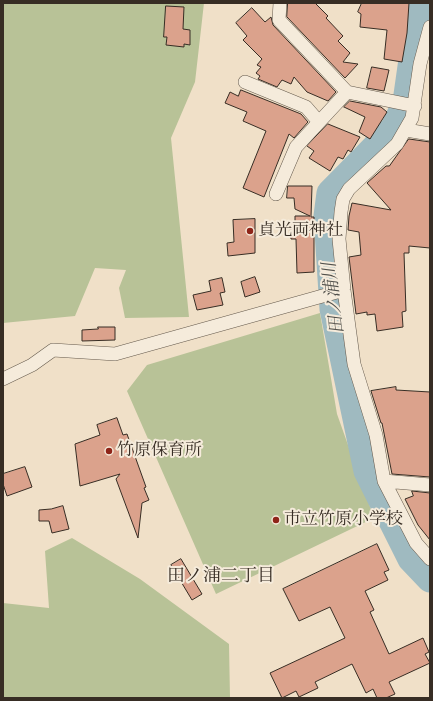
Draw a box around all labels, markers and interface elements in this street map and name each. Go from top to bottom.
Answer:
place label: 貞光両神社 [258,221,343,241]
marker: 貞光両神社 [245,226,255,236]
water label: 田ノ浦川 [320,261,350,335]
place label: 竹原保育所 [117,441,202,461]
marker: 竹原保育所 [104,446,114,456]
place label: 市立竹原小学校 [284,510,403,530]
marker: 市立竹原小学校 [271,515,281,525]
district label: 田ノ浦二丁目 [167,566,275,588]

